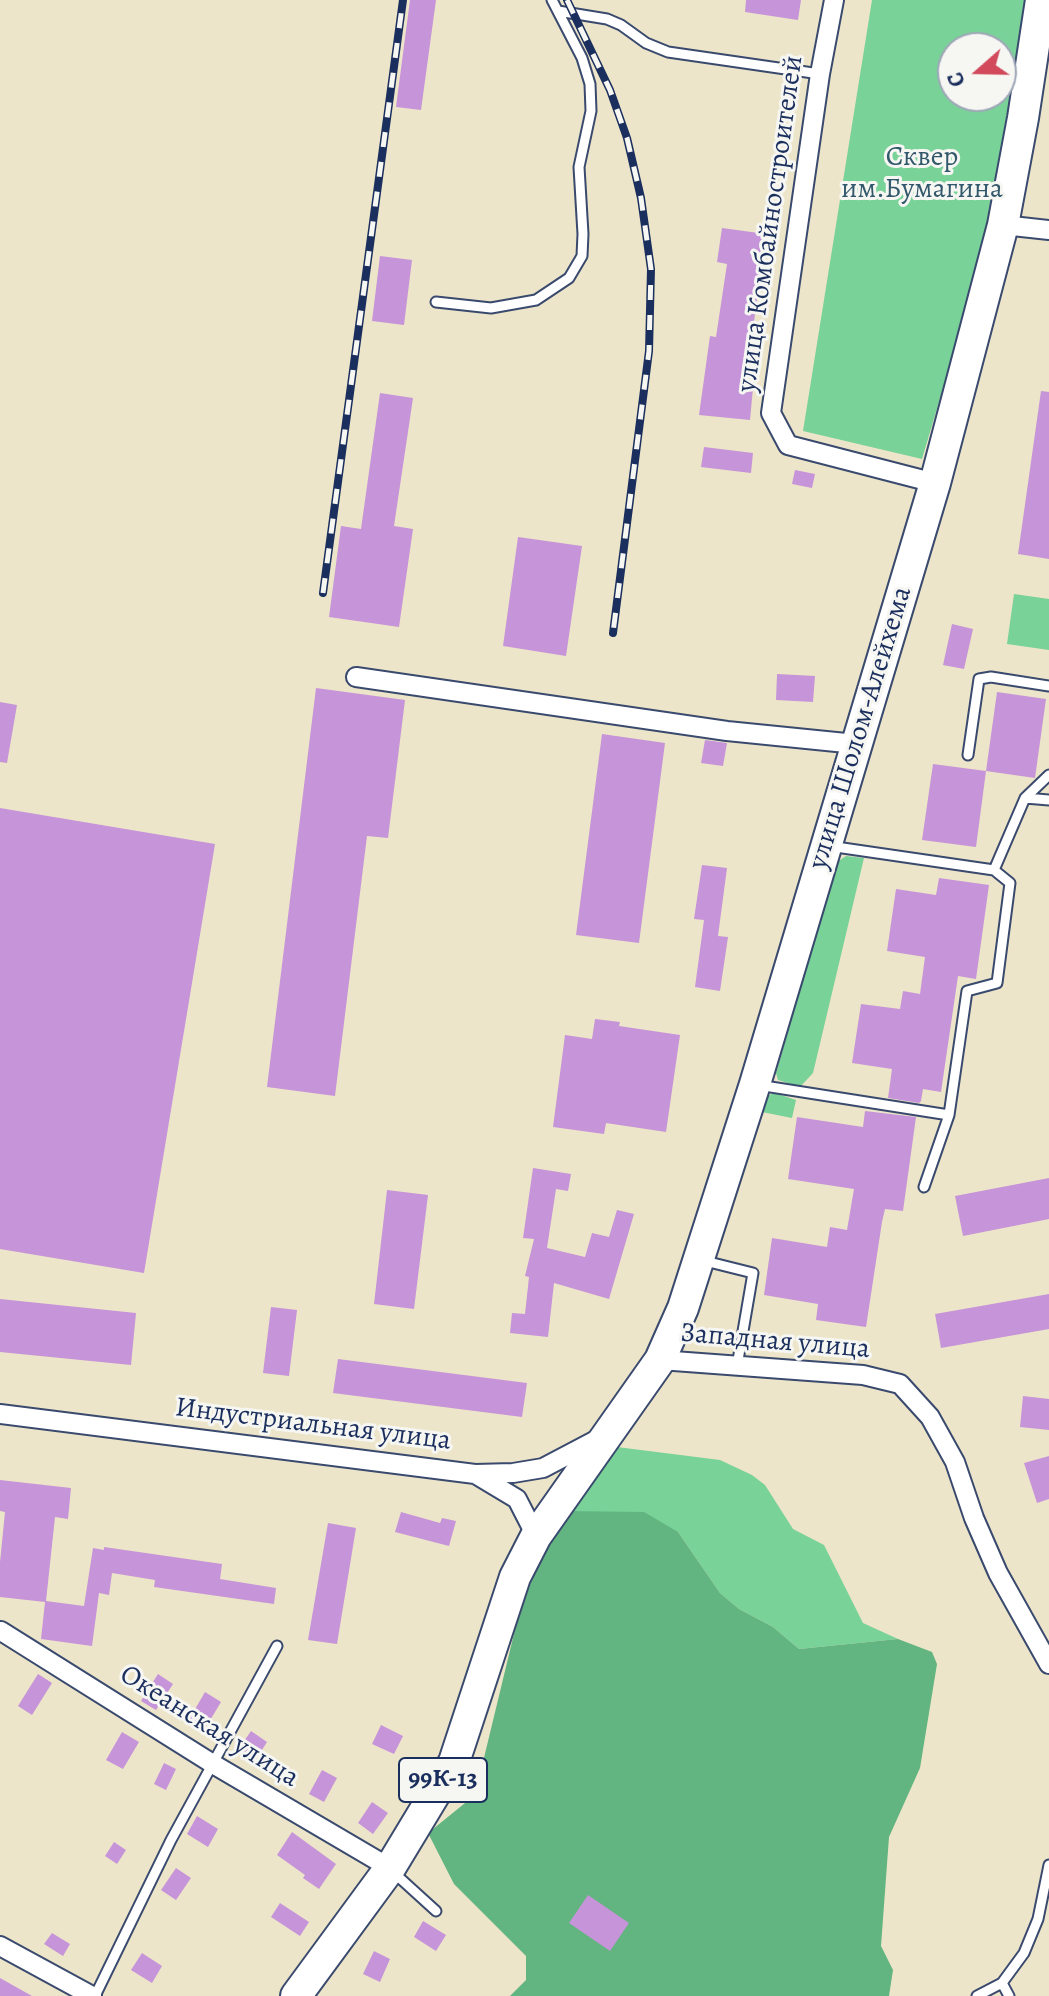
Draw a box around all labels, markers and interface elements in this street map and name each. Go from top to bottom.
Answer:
north arrow [937,32,1017,112]
street label: улица Комбайностроителей [731,54,811,394]
text: С [940,68,973,91]
park label: Сквер им.Бумагина [841,141,1003,207]
street label: улица Шолом-Алейхема [802,583,920,873]
street label: Западная улица [679,1317,871,1367]
street label: Индустриальная улица [173,1391,453,1459]
street label: Океанская улица [113,1658,305,1796]
road number: 99К-13 [399,1758,487,1802]

